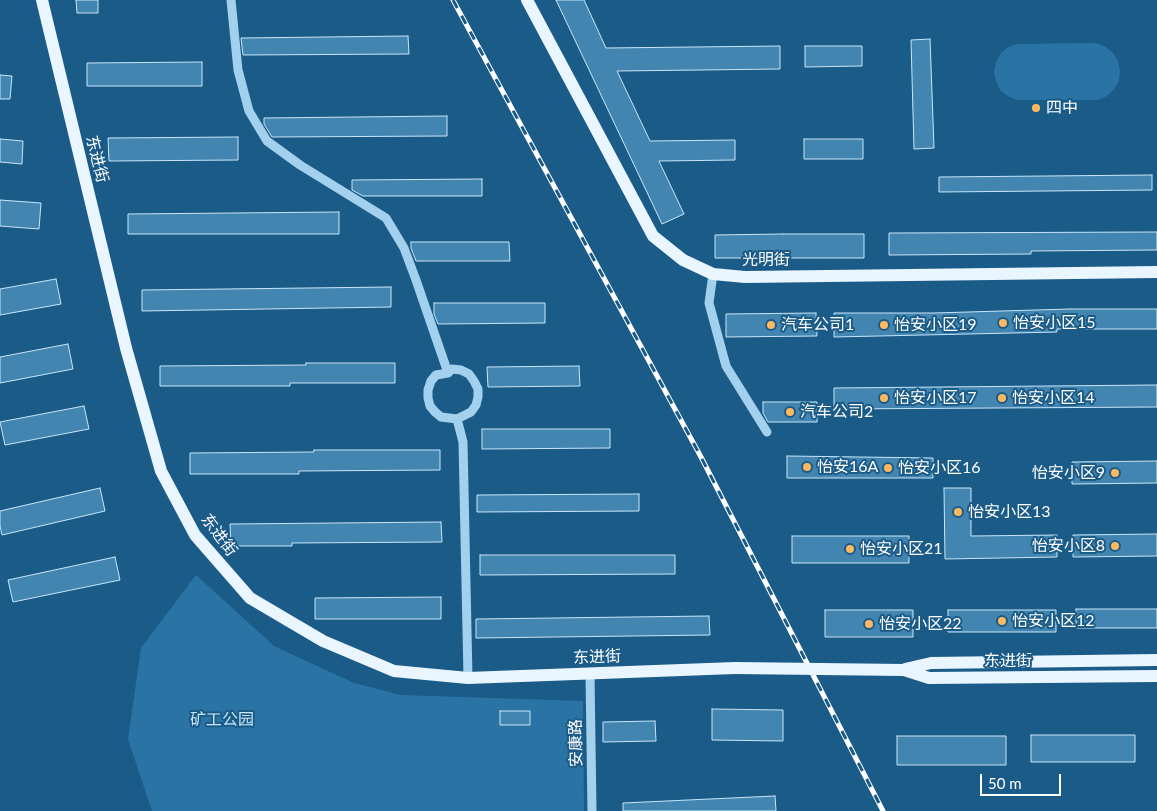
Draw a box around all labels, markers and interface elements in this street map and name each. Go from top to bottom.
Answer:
place label: 四中 [1046,98,1078,118]
marker: 四中 [1030,102,1042,114]
street label: 东进街 [82,133,112,185]
street label: 光明街 [742,250,790,270]
place label: 怡安小区15 [1013,313,1096,333]
place label: 汽车公司1 [781,315,854,335]
place label: 怡安小区19 [894,315,977,335]
marker: 怡安小区15 [997,317,1009,329]
marker: 汽车公司1 [765,319,777,331]
marker: 怡安小区19 [878,319,890,331]
place label: 怡安小区17 [894,388,977,408]
place label: 怡安小区14 [1012,388,1095,408]
marker: 怡安小区17 [878,392,890,404]
marker: 怡安小区14 [996,392,1008,404]
place label: 汽车公司2 [800,402,873,422]
marker: 汽车公司2 [784,406,796,418]
place label: 怡安16A [817,457,878,477]
place label: 怡安小区16 [898,458,981,478]
marker: 怡安16A [801,461,813,473]
marker: 怡安小区16 [882,462,894,474]
place label: 怡安小区9 [1032,463,1105,483]
marker: 怡安小区9 [1109,467,1121,479]
place label: 怡安小区13 [968,502,1051,522]
marker: 怡安小区13 [952,506,964,518]
street label: 东进街 [197,510,241,560]
place label: 怡安小区8 [1032,536,1105,556]
place label: 怡安小区21 [860,539,943,559]
marker: 怡安小区8 [1109,540,1121,552]
marker: 怡安小区21 [844,543,856,555]
place label: 怡安小区12 [1012,611,1095,631]
place label: 怡安小区22 [879,614,962,634]
marker: 怡安小区12 [996,615,1008,627]
marker: 怡安小区22 [863,618,875,630]
street label: 东进街 [573,647,621,667]
street label: 东进街 [984,651,1032,671]
park label: 矿工公园 [190,710,254,730]
street label: 安康路 [566,719,586,767]
scale bar [982,764,1063,796]
text: 50 m [988,774,1022,792]

